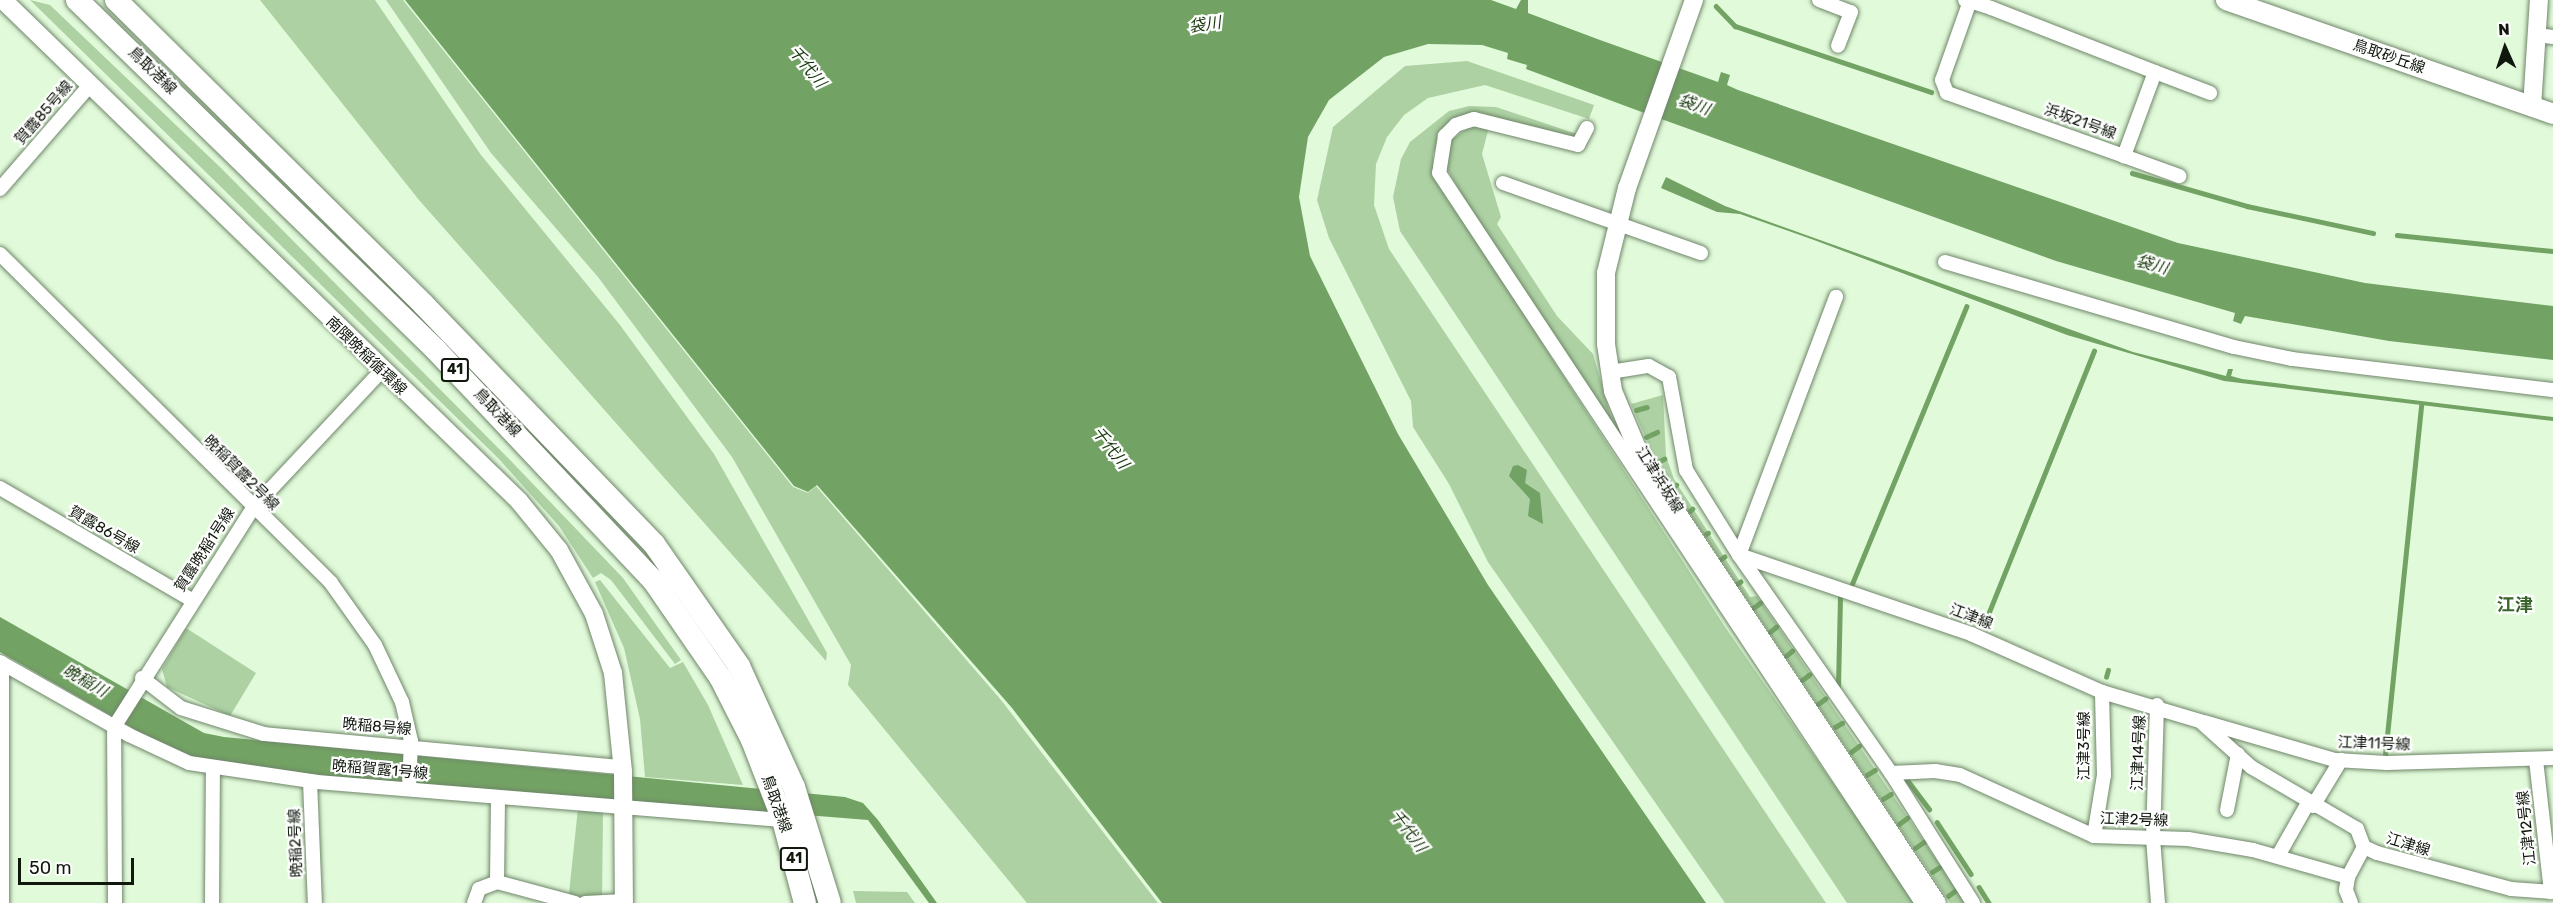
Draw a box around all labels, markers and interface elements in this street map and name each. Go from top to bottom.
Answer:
water label: 袋川 [1188,13,1222,37]
north arrow [2475,18,2535,78]
text: N [2498,20,2510,39]
street label: 鳥取砂丘線 [2351,36,2427,78]
water label: 千代川 [784,42,830,92]
street label: 鳥取港線 [124,44,180,98]
street label: 賀露85号線 [11,77,77,149]
water label: 袋川 [1676,91,1712,119]
street label: 浜坂21号線 [2042,101,2118,143]
water label: 袋川 [2134,251,2170,279]
street label: 南隈晩稲循環線 [322,313,410,399]
road number: 41 [440,359,470,381]
street label: 鳥取港線 [470,385,524,441]
water label: 千代川 [1088,423,1132,473]
street label: 晩稲賀露2号線 [200,432,282,514]
street label: 江津浜坂線 [1631,443,1687,517]
street label: 賀露86号線 [65,503,143,557]
street label: 賀露晩稲1号線 [171,505,239,595]
district label: 江津 [2497,594,2533,616]
street label: 江津線 [1947,601,1995,633]
water label: 晩稲川 [59,661,111,701]
street label: 江津3号線 [2076,711,2094,781]
street label: 晩稲8号線 [342,715,412,739]
street label: 江津14号線 [2129,715,2149,791]
street label: 江津11号線 [2337,734,2411,754]
street label: 晩稲賀露1号線 [331,757,429,783]
street label: 鳥取港線 [757,773,795,835]
street label: 江津12号線 [2514,790,2540,866]
water label: 千代川 [1386,806,1430,856]
street label: 晩稲2号線 [286,808,306,878]
street label: 江津2号線 [2099,810,2169,830]
street label: 江津線 [2384,830,2432,860]
scale bar [21,846,136,884]
road number: 41 [779,848,809,870]
text: 50 m [29,857,72,879]

